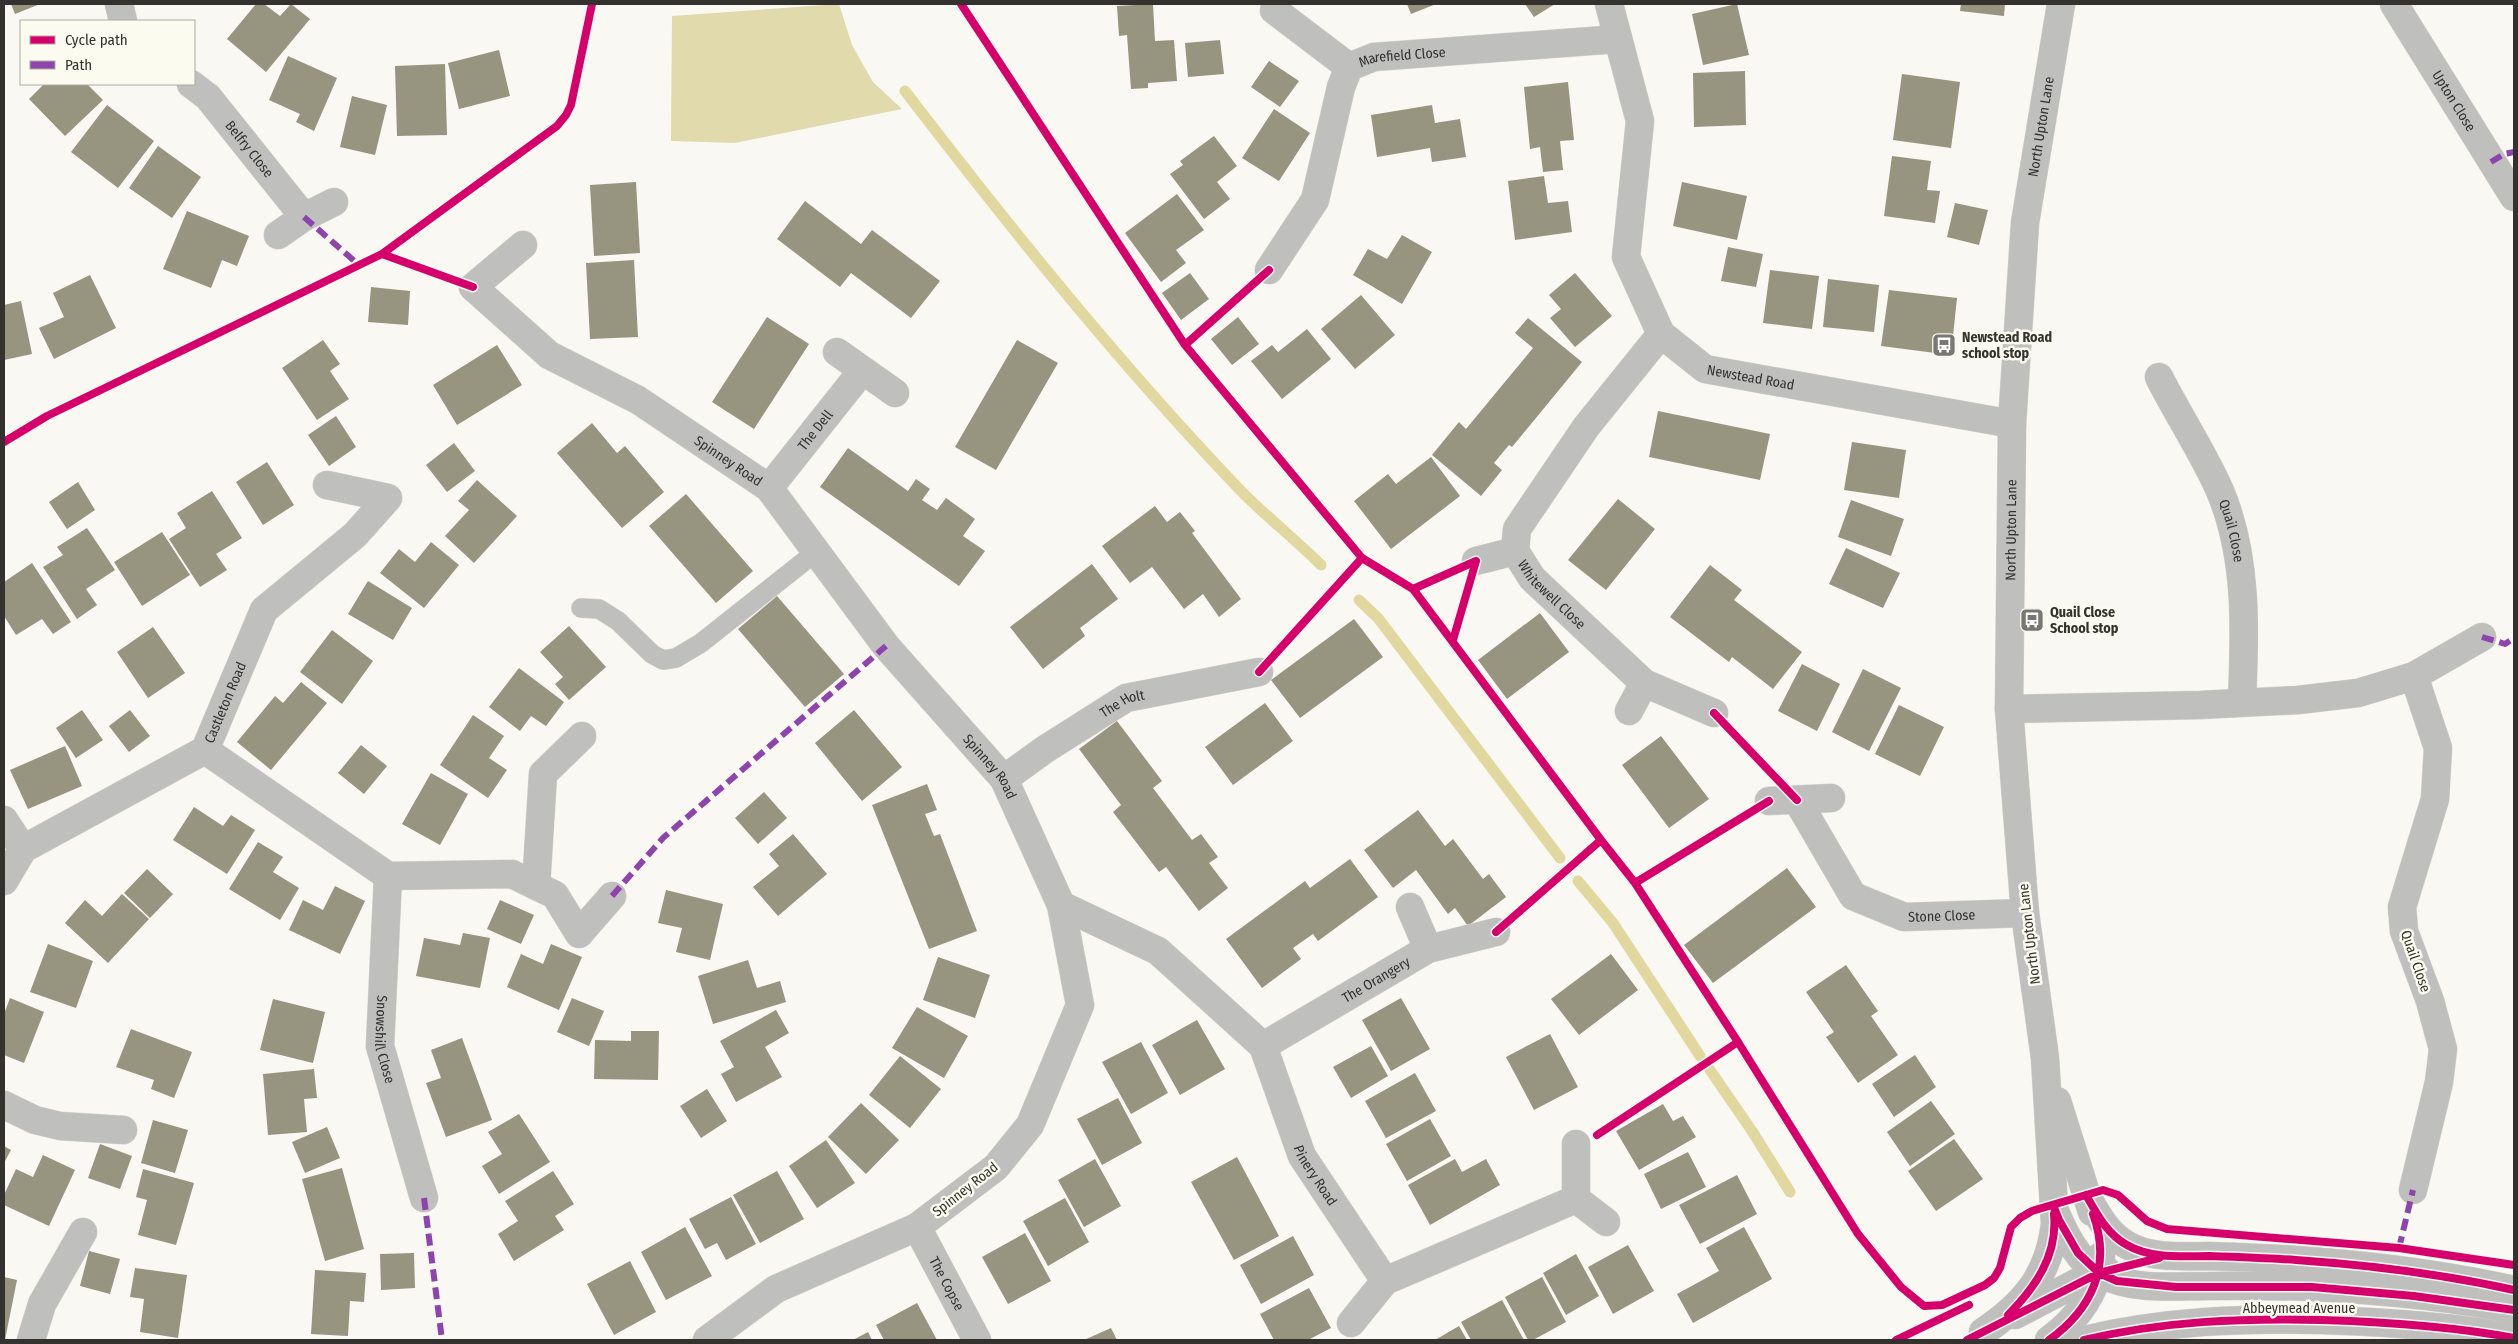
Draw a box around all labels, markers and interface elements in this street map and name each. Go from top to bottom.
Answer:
legend [20,20,195,85]
text: Cycle path [65,31,128,49]
street label: Marefield Close [1356,44,1446,71]
text: Path [65,56,92,74]
street label: Upton Close [2428,67,2479,135]
street label: North Upton Lane [2025,75,2058,178]
street label: Belfry Close [221,117,277,181]
place label: Newstead Road school stop [1962,329,2052,362]
bus stop icon: Newstead Road school stop [1931,332,1957,358]
street label: Newstead Road [1706,362,1796,394]
street label: The Dell [794,407,837,454]
street label: Spinney Road [691,432,765,490]
street label: North Upton Lane [2002,479,2020,581]
street label: Quail Close [2215,497,2247,564]
street label: Whitewell Close [1514,557,1589,633]
place label: Quail Close School stop [2050,604,2119,637]
bus stop icon: Quail Close School stop [2019,607,2045,633]
street label: Castleton Road [201,660,250,746]
street label: The Holt [1097,686,1146,721]
street label: Spinney Road [959,731,1020,802]
street label: North Upton Lane [2015,883,2044,985]
street label: Stone Close [1908,907,1976,926]
street label: Quail Close [2397,928,2434,994]
street label: The Orangery [1339,953,1414,1007]
street label: Snowshill Close [371,995,398,1086]
street label: Pinery Road [1290,1143,1341,1209]
street label: Spinney Road [929,1159,1001,1220]
street label: The Copse [925,1254,968,1314]
street label: Abbeymead Avenue [2243,1300,2355,1317]

